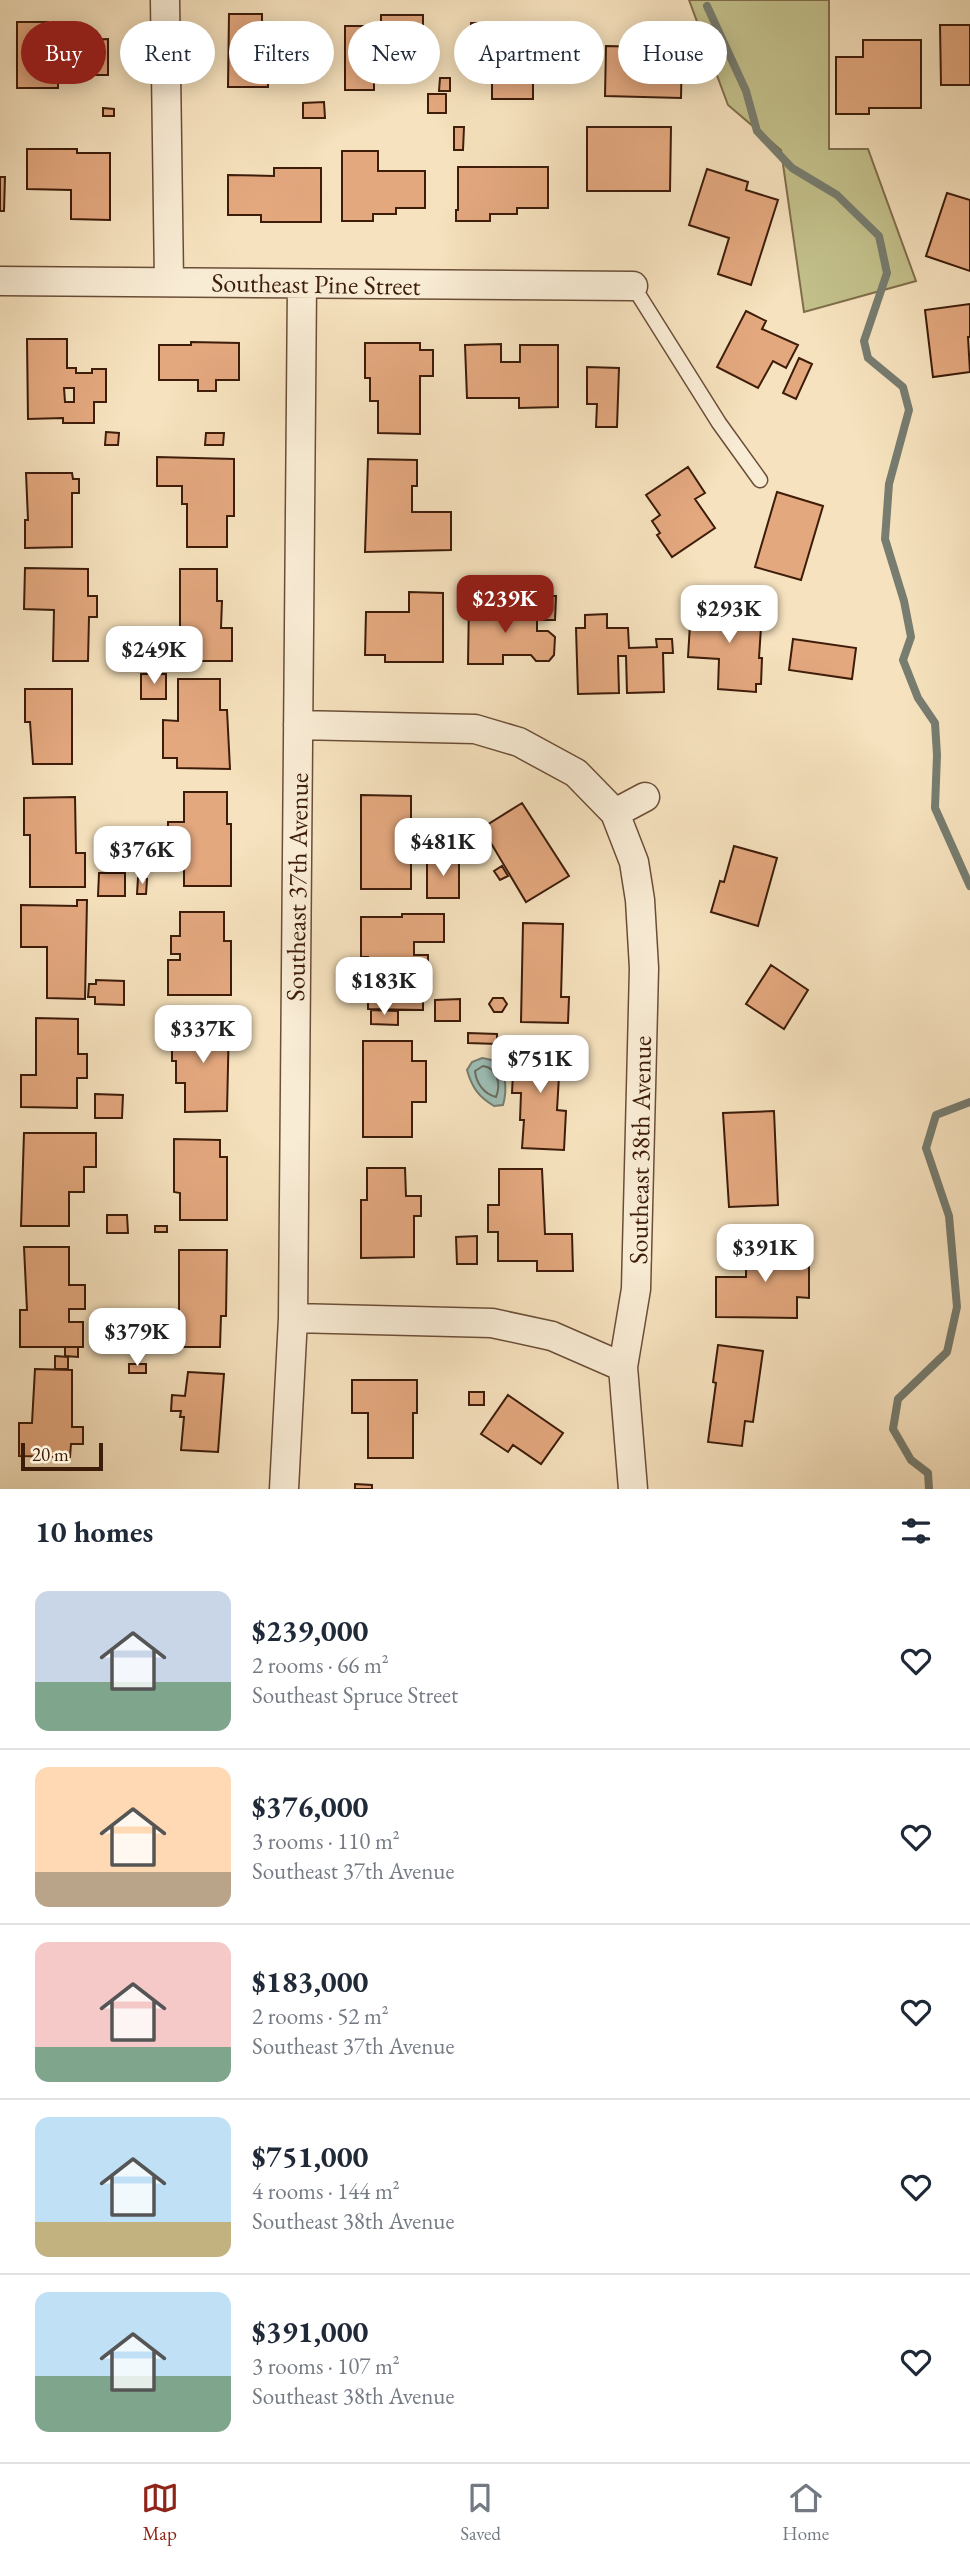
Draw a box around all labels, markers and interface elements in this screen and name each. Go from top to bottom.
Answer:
chip: Buy [21,21,106,84]
chip: Rent [120,21,215,84]
chip: Filters [229,21,334,84]
chip: New [348,21,440,84]
chip: Apartment [454,21,604,84]
chip: House [618,21,727,84]
street label: Southeast Pine Street [211,265,421,303]
pin: $239K [456,576,554,635]
text: $239K [473,583,537,613]
pin: $293K [680,586,778,645]
text: $293K [697,593,761,623]
pin: $249K [105,626,203,686]
text: $249K [122,634,186,664]
street label: Southeast 37th Avenue [278,772,316,1002]
pin: $481K [394,818,492,878]
pin: $376K [93,826,191,886]
text: $481K [411,826,475,856]
text: $376K [110,834,174,864]
pin: $183K [335,958,433,1017]
text: $183K [352,965,416,995]
pin: $337K [154,1006,252,1065]
text: $337K [171,1013,235,1043]
street label: Southeast 38th Avenue [621,1035,659,1265]
pin: $751K [491,1036,589,1095]
text: $751K [508,1043,572,1073]
pin: $391K [716,1224,814,1284]
text: $391K [733,1232,797,1262]
pin: $379K [88,1308,186,1368]
text: $379K [105,1316,169,1346]
scale bar [21,1440,103,1472]
text: 20 m [32,1442,69,1467]
text: 10 homes [35,1512,153,1551]
icon: filters [897,1512,935,1550]
text: $239,000 [252,1611,368,1650]
icon: home [91,1619,175,1703]
icon: heart [897,1642,935,1680]
text: 2 rooms · 66 m² [252,1650,389,1680]
text: Southeast Spruce Street [252,1680,458,1710]
text: $376,000 [252,1787,368,1826]
icon: home [91,1795,175,1879]
icon: heart [897,1818,935,1856]
text: 3 rooms · 110 m² [252,1826,400,1856]
text: Southeast 37th Avenue [252,1856,454,1886]
text: $183,000 [252,1962,368,2001]
icon: home [91,1970,175,2054]
icon: heart [897,1993,935,2031]
text: 2 rooms · 52 m² [252,2001,389,2031]
text: Southeast 37th Avenue [252,2031,454,2061]
text: $751,000 [252,2137,368,2176]
icon: home [91,2145,175,2229]
icon: heart [897,2168,935,2206]
text: 4 rooms · 144 m² [252,2176,400,2206]
text: Southeast 38th Avenue [252,2206,454,2236]
text: $391,000 [252,2312,368,2351]
icon: home [91,2320,175,2404]
icon: heart [897,2343,935,2381]
text: 3 rooms · 107 m² [252,2351,400,2381]
text: Southeast 38th Avenue [252,2381,454,2411]
tab: Map [141,2479,179,2546]
tab: Saved [460,2479,501,2546]
tab: Home [782,2479,829,2546]

